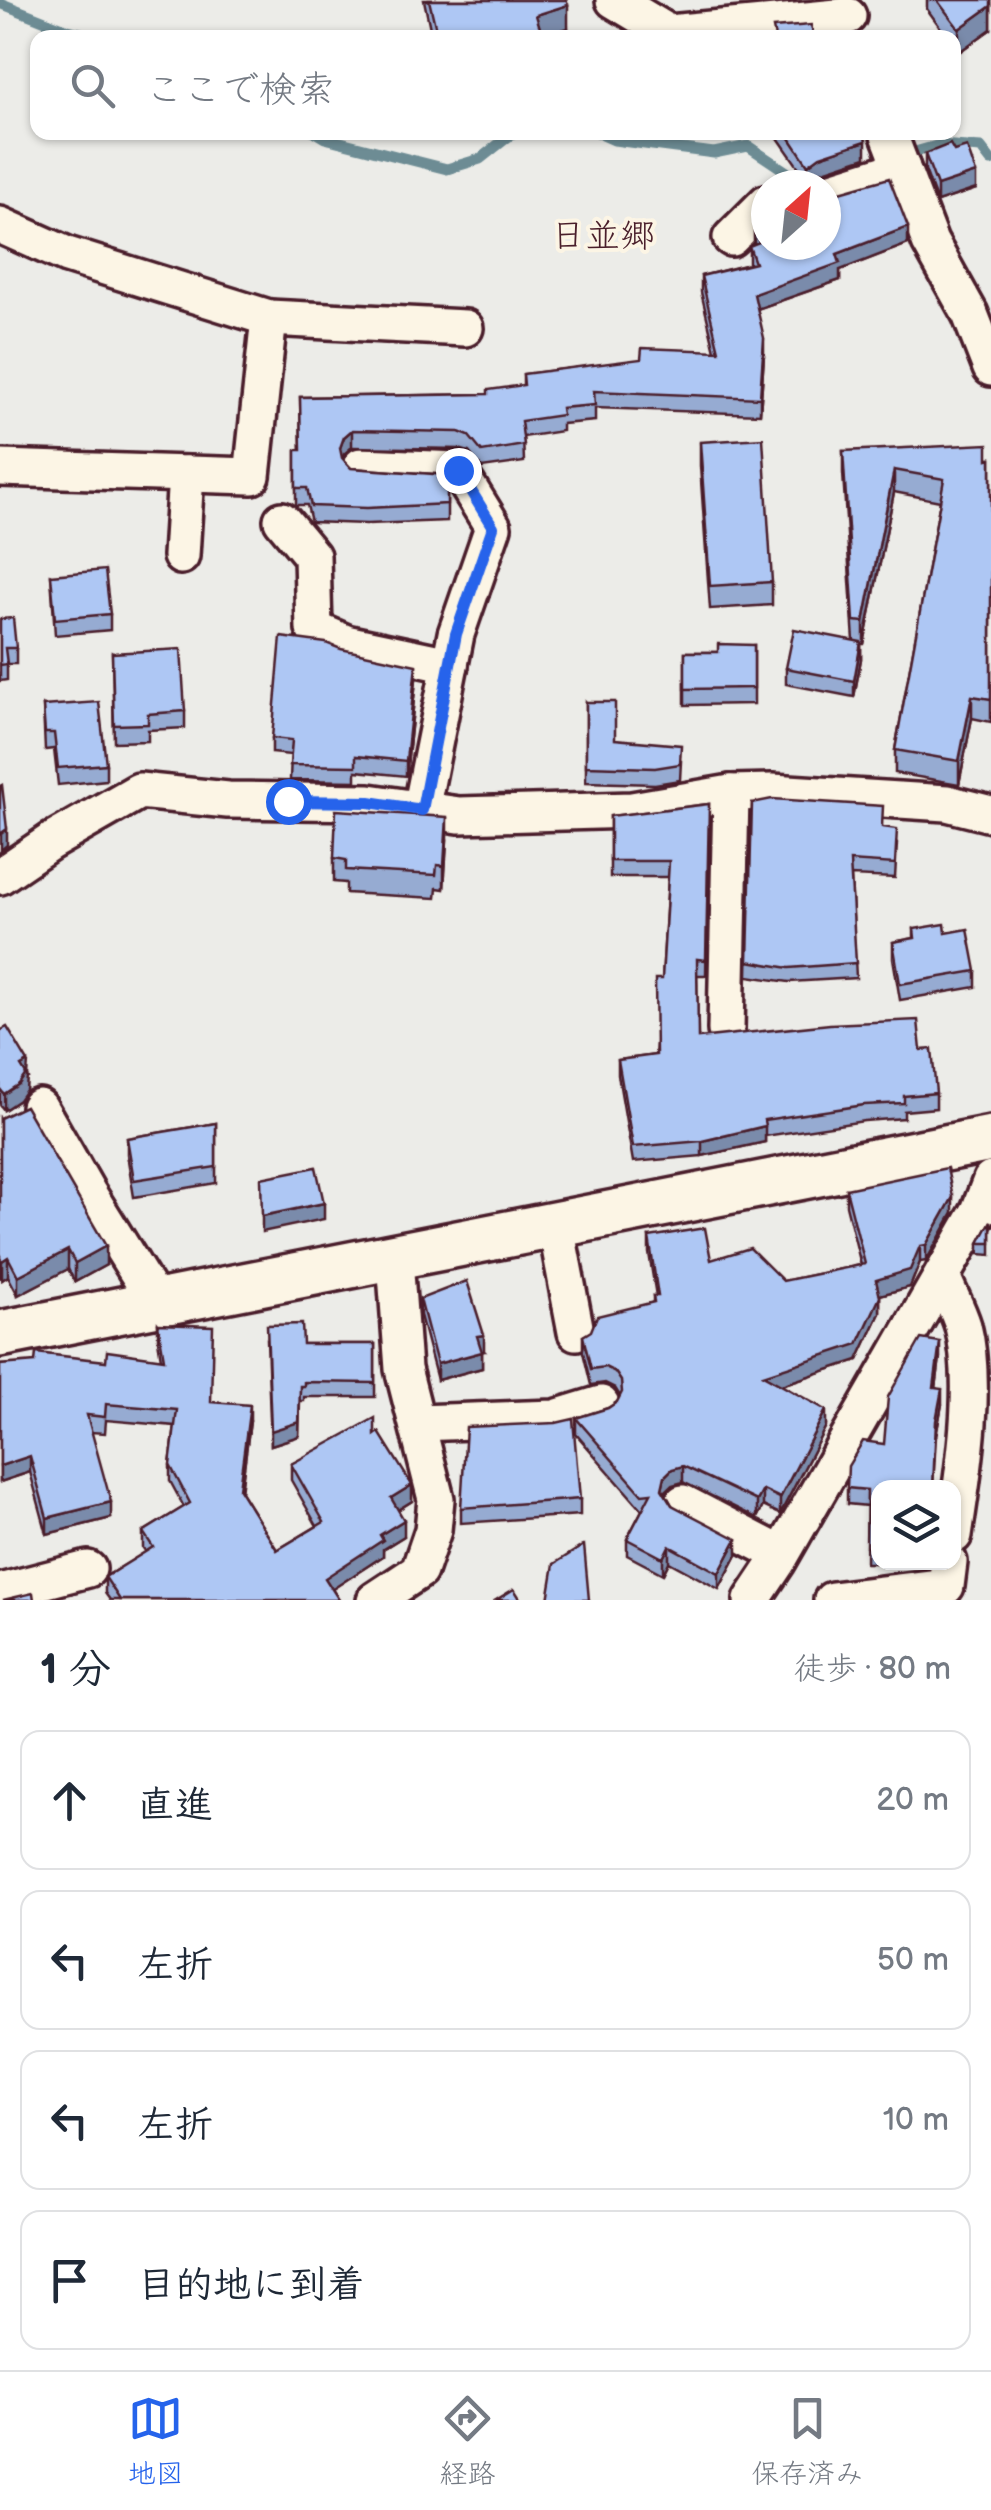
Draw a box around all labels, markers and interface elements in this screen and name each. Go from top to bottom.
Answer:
search box [30,30,961,140]
icon: search [65,58,120,113]
text: ここで検索 [145,68,335,113]
north arrow [751,170,841,260]
district label: 日並郷 [550,215,656,258]
route end [436,448,482,494]
route start [266,779,312,825]
map controls [871,1480,961,1570]
button: layers [871,1480,961,1570]
text: 1 分 [40,1645,111,1696]
text: 徒歩 · 80 m [794,1650,951,1689]
icon: ahead [42,1773,97,1828]
text: 20 m [876,1781,949,1820]
text: 直進 [137,1783,213,1828]
icon: left [42,1933,97,1988]
text: 50 m [877,1941,949,1980]
text: 左折 [137,1943,213,1988]
icon: left [42,2093,97,2148]
text: 10 m [883,2101,949,2140]
text: 左折 [137,2103,213,2148]
icon: arrive [42,2253,97,2308]
text: 目的地に到着 [137,2263,365,2308]
tab: 地図 [128,2391,184,2491]
tab: 経路 [439,2391,495,2491]
tab: 保存済み [751,2391,863,2491]

